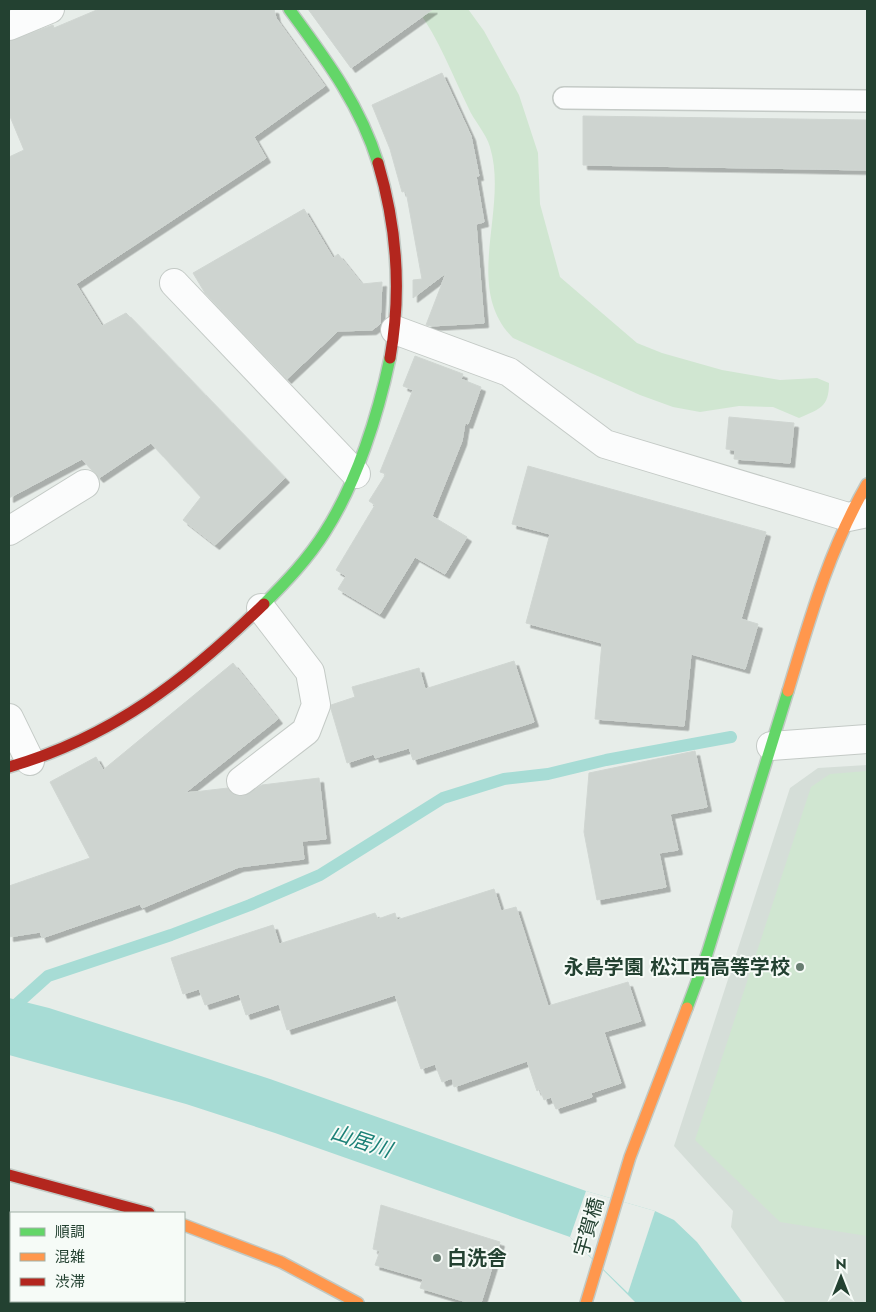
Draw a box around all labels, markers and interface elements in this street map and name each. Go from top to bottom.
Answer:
place label: 永島学園 松江西高等学校 [564,953,790,982]
marker: 永島学園 松江西高等学校 [794,961,806,973]
water label: 山居川 [326,1117,397,1166]
street label: 宇賀橋 [567,1194,611,1260]
legend [10,1212,185,1302]
text: 順調 [55,1221,85,1243]
place label: 白洗舎 [447,1244,507,1273]
text: 混雑 [55,1246,85,1268]
marker: 白洗舎 [431,1252,443,1264]
north arrow [816,1252,866,1302]
text: N [835,1254,847,1274]
text: 渋滞 [55,1271,85,1293]

